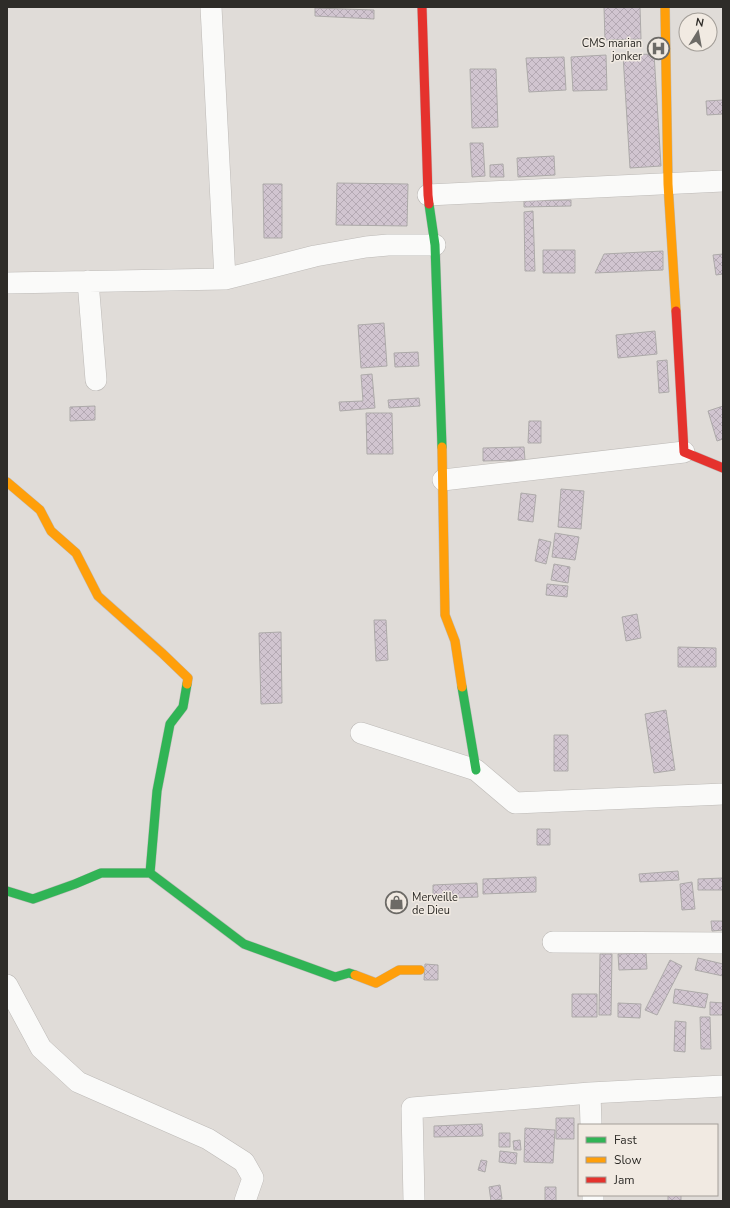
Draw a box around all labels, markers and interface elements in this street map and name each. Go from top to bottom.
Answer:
north arrow [678,12,718,52]
text: N [694,15,705,31]
place label: CMS marian jonker [582,36,642,64]
hospital icon: CMS marian jonker [645,36,671,62]
shop icon: Merveille de Dieu [384,890,410,916]
place label: Merveille de Dieu [412,890,458,918]
legend [578,1124,718,1196]
text: Fast [614,1132,637,1148]
text: Slow [614,1152,642,1168]
text: Jam [613,1172,635,1188]

